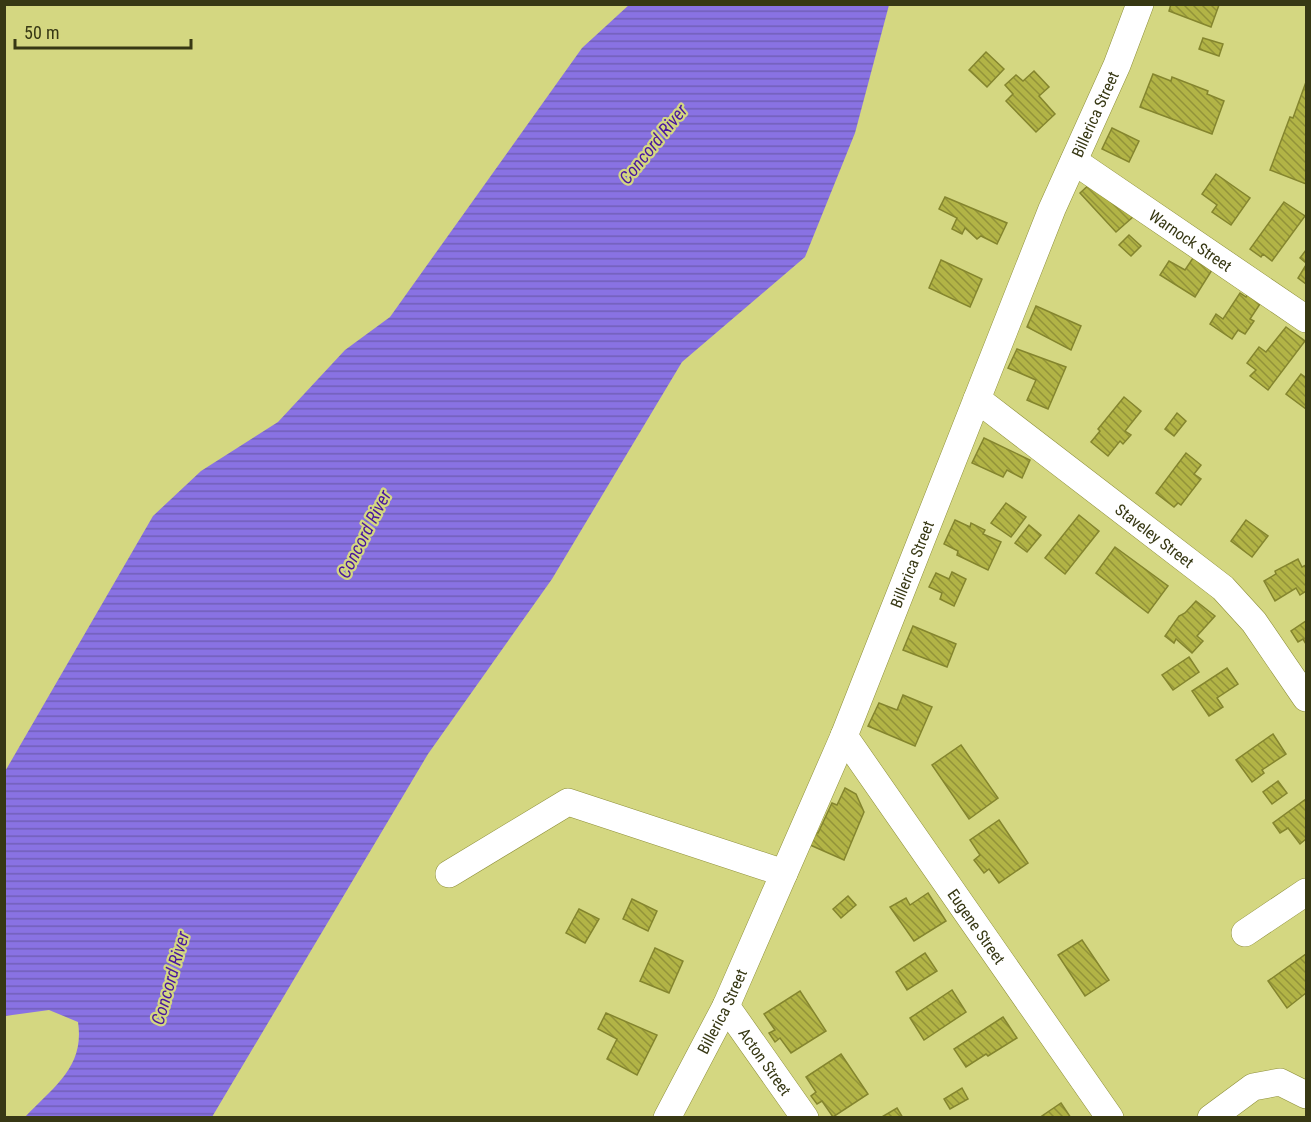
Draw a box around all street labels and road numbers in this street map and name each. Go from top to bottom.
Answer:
street label: Billerica Street [1067,68,1123,160]
street label: Warnock Street [1146,205,1236,275]
street label: Staveley Street [1112,499,1198,572]
street label: Billerica Street [886,518,938,610]
street label: Eugene Street [944,885,1009,968]
street label: Billerica Street [693,966,751,1057]
street label: Acton Street [735,1024,796,1099]

